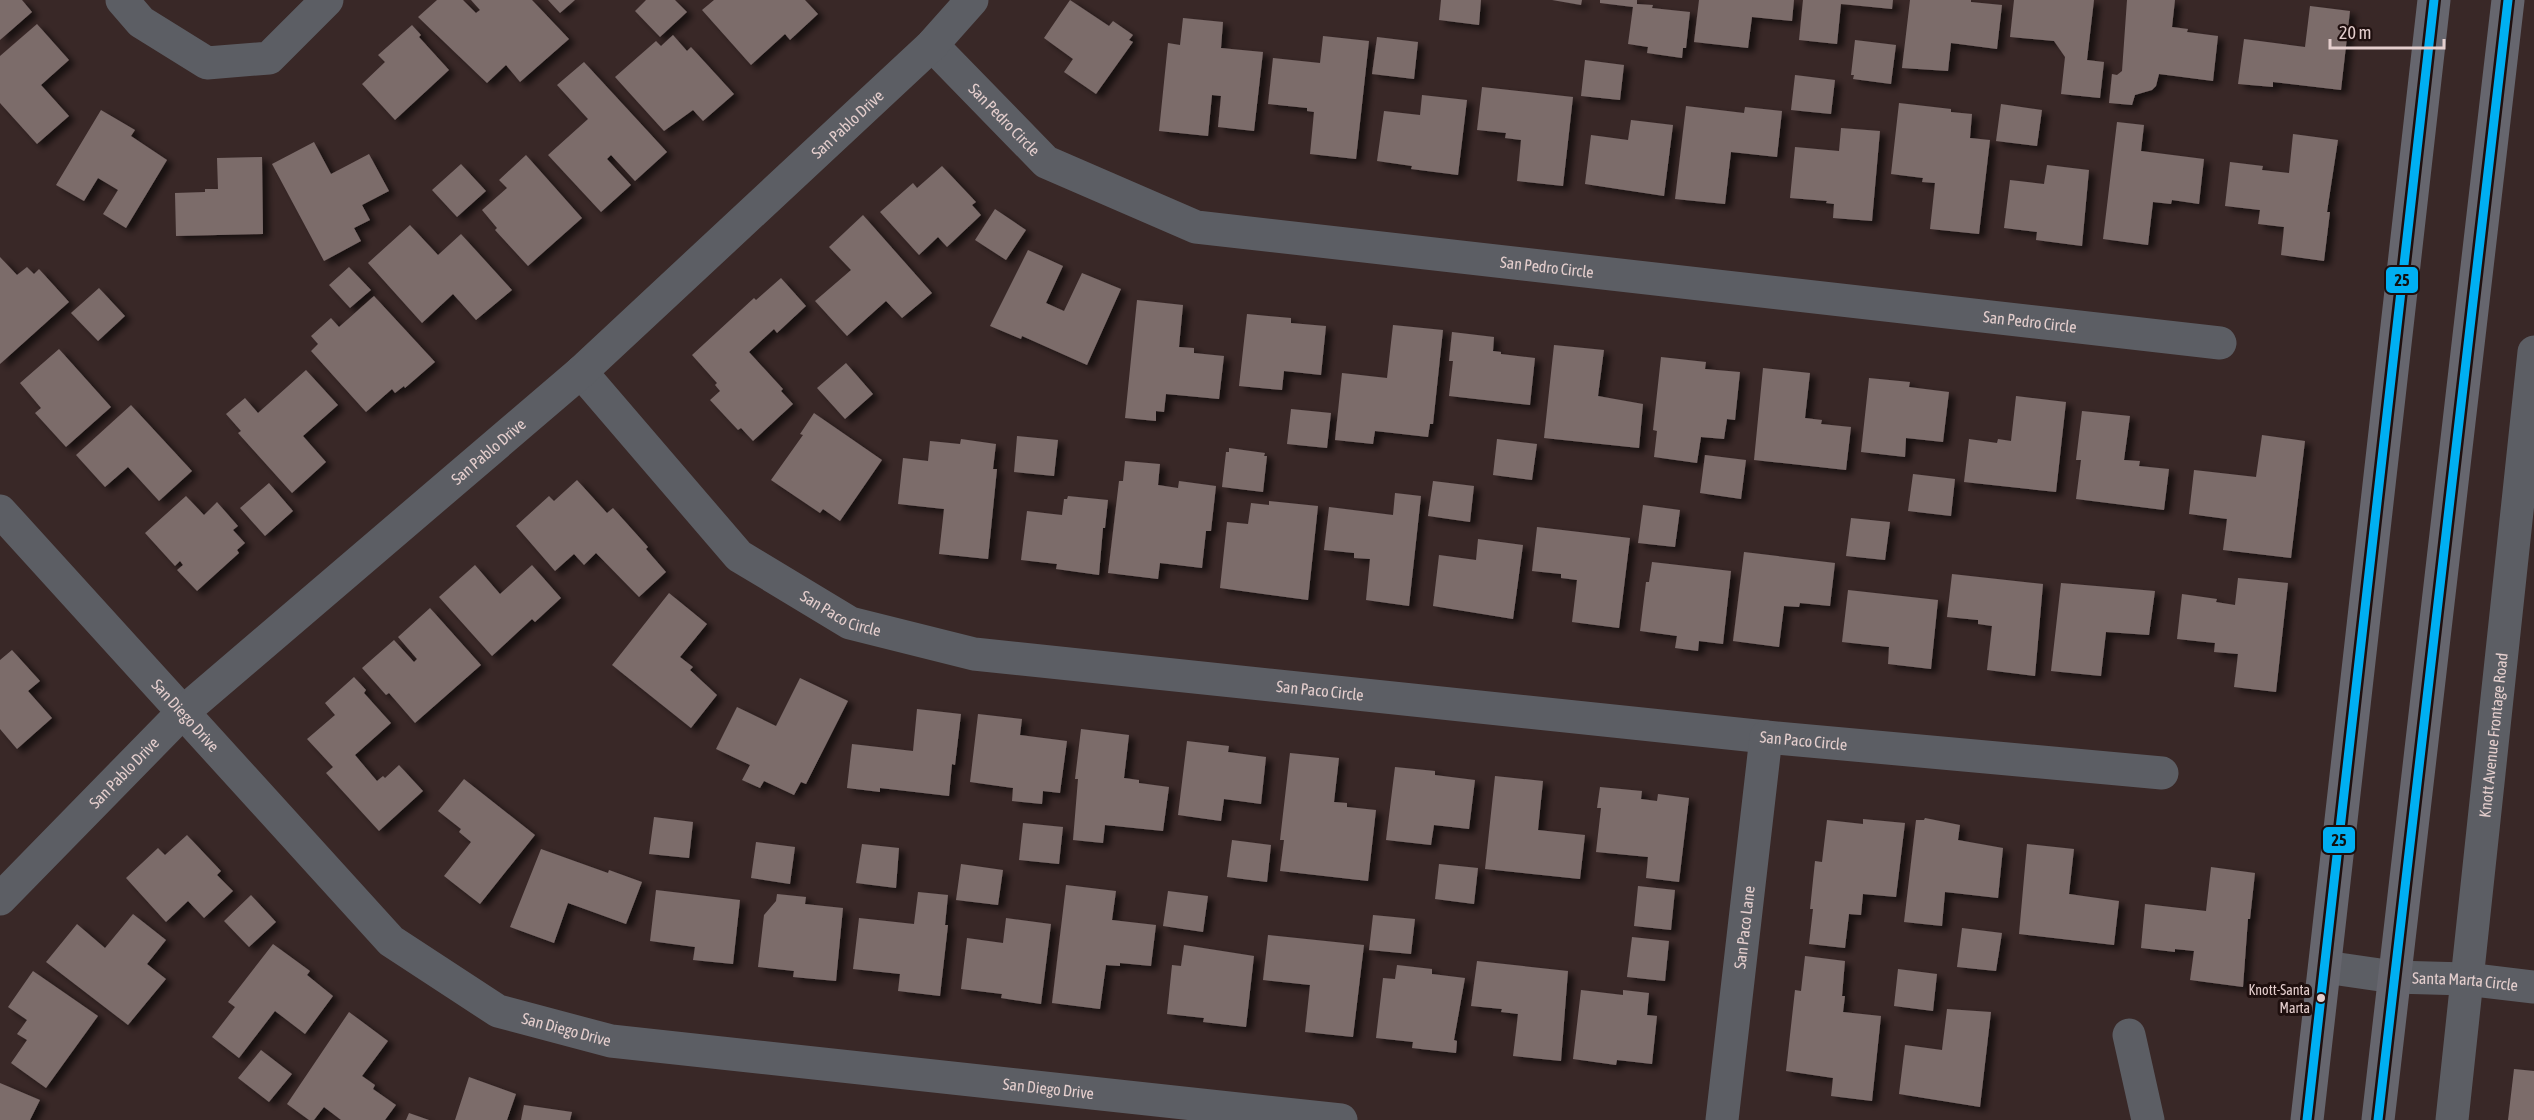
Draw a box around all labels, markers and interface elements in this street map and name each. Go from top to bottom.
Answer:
scale bar [2330,12,2444,50]
text: 20 m [2339,22,2371,43]
street label: San Pedro Circle [965,80,1044,159]
street label: San Pablo Drive [808,86,887,162]
street label: San Pedro Circle [1499,253,1595,281]
line badge: 25 [2385,266,2419,294]
text: 25 [2394,271,2410,289]
street label: San Pedro Circle [1982,307,2078,336]
street label: San Pablo Drive [447,415,529,488]
street label: San Paco Circle [797,586,883,639]
street label: Knott Avenue Frontage Road [2475,652,2511,819]
street label: San Diego Drive [148,675,223,755]
street label: San Paco Circle [1276,677,1365,704]
street label: San Paco Circle [1759,727,1848,753]
street label: San Pablo Drive [85,733,162,812]
line badge: 25 [2322,826,2356,854]
text: 25 [2331,831,2347,849]
street label: San Paco Lane [1730,885,1758,970]
street label: Santa Marta Circle [2412,969,2519,994]
place label: Knott-Santa Marta [2248,982,2310,1016]
marker: Knott-Santa Marta [2315,992,2327,1004]
street label: San Diego Drive [520,1009,613,1050]
street label: San Diego Drive [1002,1074,1095,1102]

